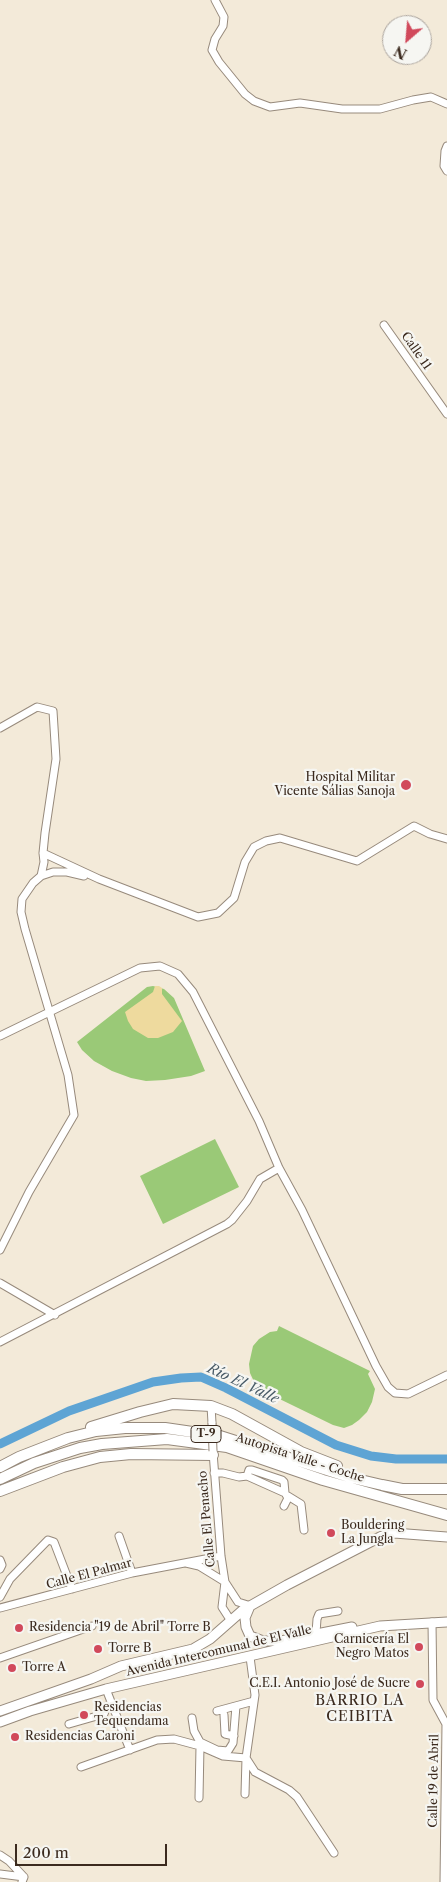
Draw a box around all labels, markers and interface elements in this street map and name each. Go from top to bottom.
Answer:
north arrow [382,15,432,65]
text: N [391,42,410,63]
street label: Calle 11 [398,329,434,373]
place label: Hospital Militar Vicente Sálias Sanoja [275,771,395,799]
marker: Hospital Militar Vicente Sálias Sanoja [399,778,413,792]
water label: Río El Valle [205,1360,281,1408]
road number: T-9 [191,1426,221,1442]
street label: Autopista Valle - Coche [234,1430,366,1486]
street label: Calle El Penacho [196,1470,218,1568]
place label: Bouldering La Jungla [341,1519,404,1547]
marker: Bouldering La Jungla [325,1527,337,1539]
street label: Calle El Palmar [45,1556,133,1592]
place label: Residencia "19 de Abril" Torre B [29,1621,211,1635]
marker: Residencia "19 de Abril" Torre B [13,1622,25,1634]
street label: Avenida Intercomunal de El Valle [125,1623,313,1679]
place label: Carnicería El Negro Matos [334,1633,409,1661]
marker: Carnicería El Negro Matos [413,1641,425,1653]
place label: Torre B [108,1642,151,1656]
marker: Torre B [92,1643,104,1655]
place label: Torre A [22,1661,66,1675]
marker: Torre A [6,1662,18,1674]
place label: C.E.I. Antonio José de Sucre [249,1677,410,1691]
marker: C.E.I. Antonio José de Sucre [414,1678,426,1690]
district label: BARRIO LA CEIBITA [314,1693,406,1725]
place label: Residencias Tequendama [94,1701,169,1729]
marker: Residencias Tequendama [78,1709,90,1721]
place label: Residencias Caroni [25,1730,135,1744]
marker: Residencias Caroni [9,1731,21,1743]
street label: Calle 19 de Abril [426,1734,442,1828]
scale bar [18,1834,170,1866]
text: 200 m [23,1843,69,1862]

